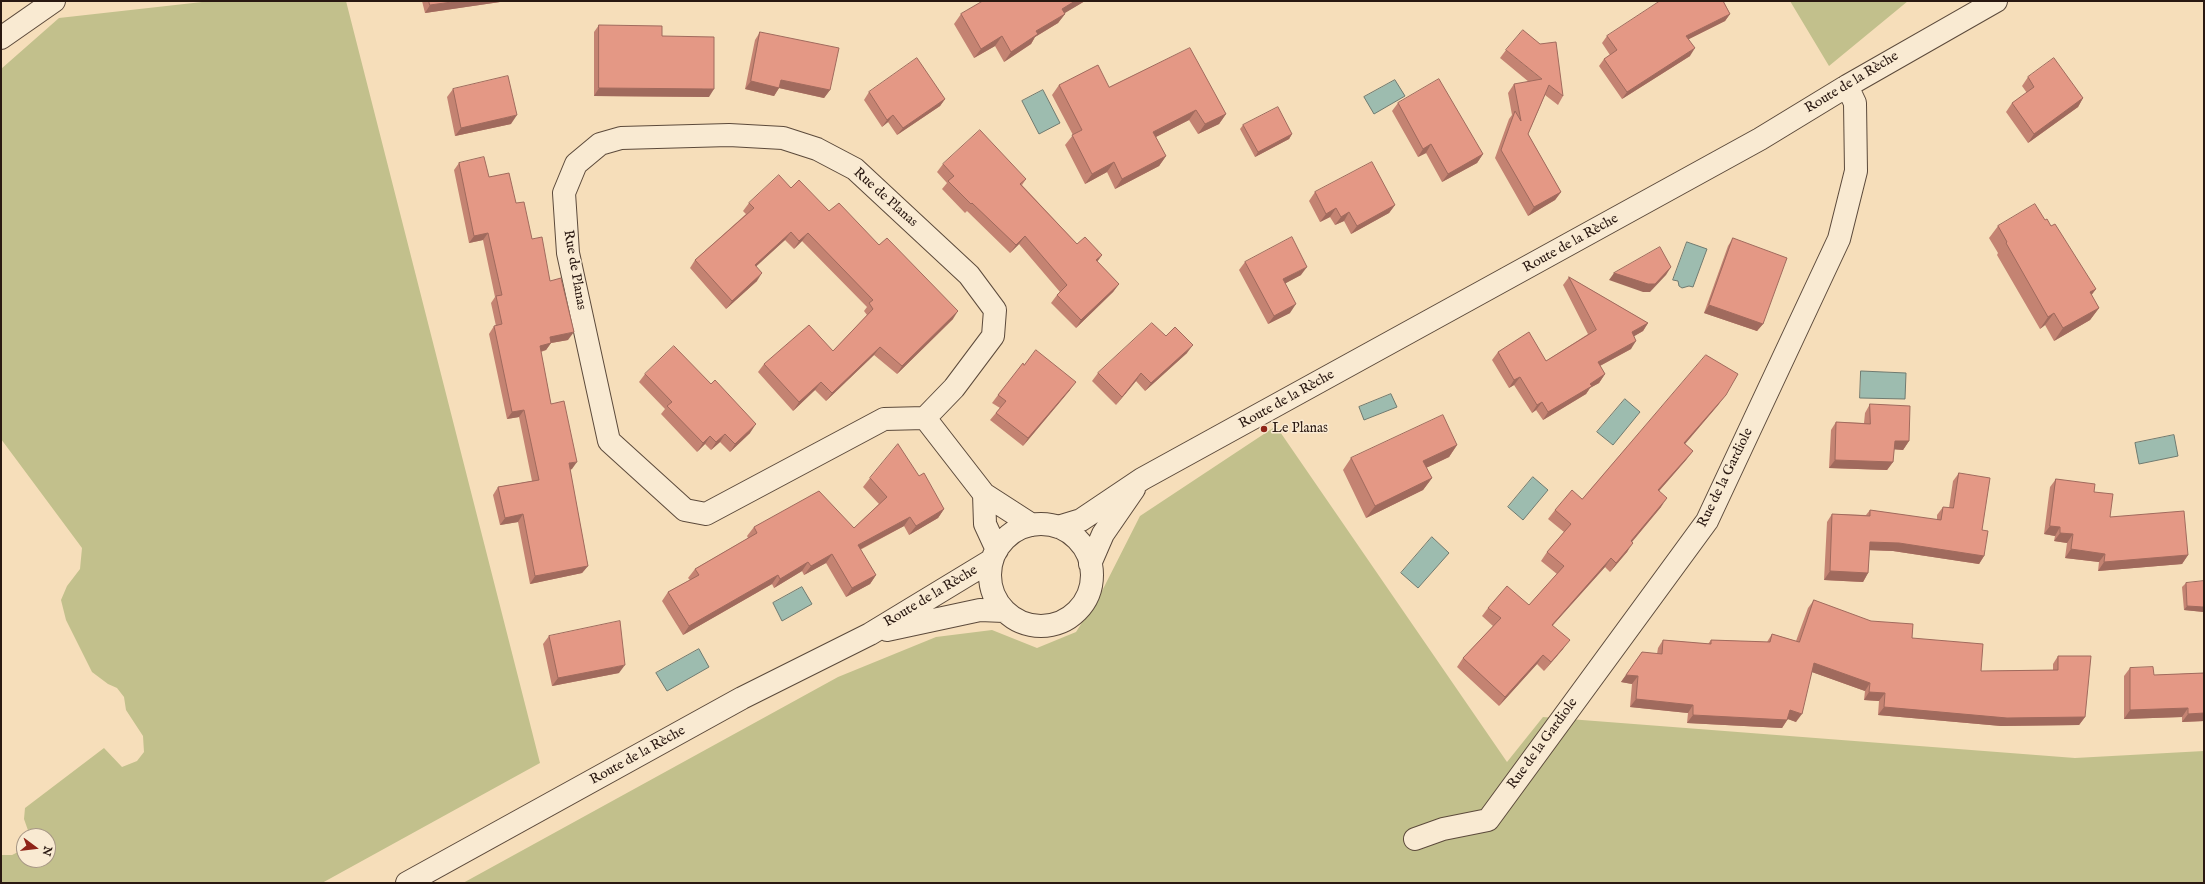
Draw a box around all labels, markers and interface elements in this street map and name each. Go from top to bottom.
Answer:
street label: Route de la Rèche [1802,48,1902,118]
street label: Rue de Planas [849,165,921,231]
street label: Route de la Rèche [1520,211,1622,277]
street label: Rue de Planas [559,229,589,311]
street label: Route de la Rèche [1236,367,1338,433]
place label: Le Planas [1272,421,1328,437]
marker: Le Planas [1259,424,1269,434]
street label: Rue de la Gardiole [1695,426,1757,530]
street label: Route de la Rèche [881,562,981,632]
street label: Rue de la Gardiole [1504,695,1582,793]
street label: Route de la Rèche [587,723,689,789]
north arrow [16,828,56,868]
text: N [39,844,55,857]

